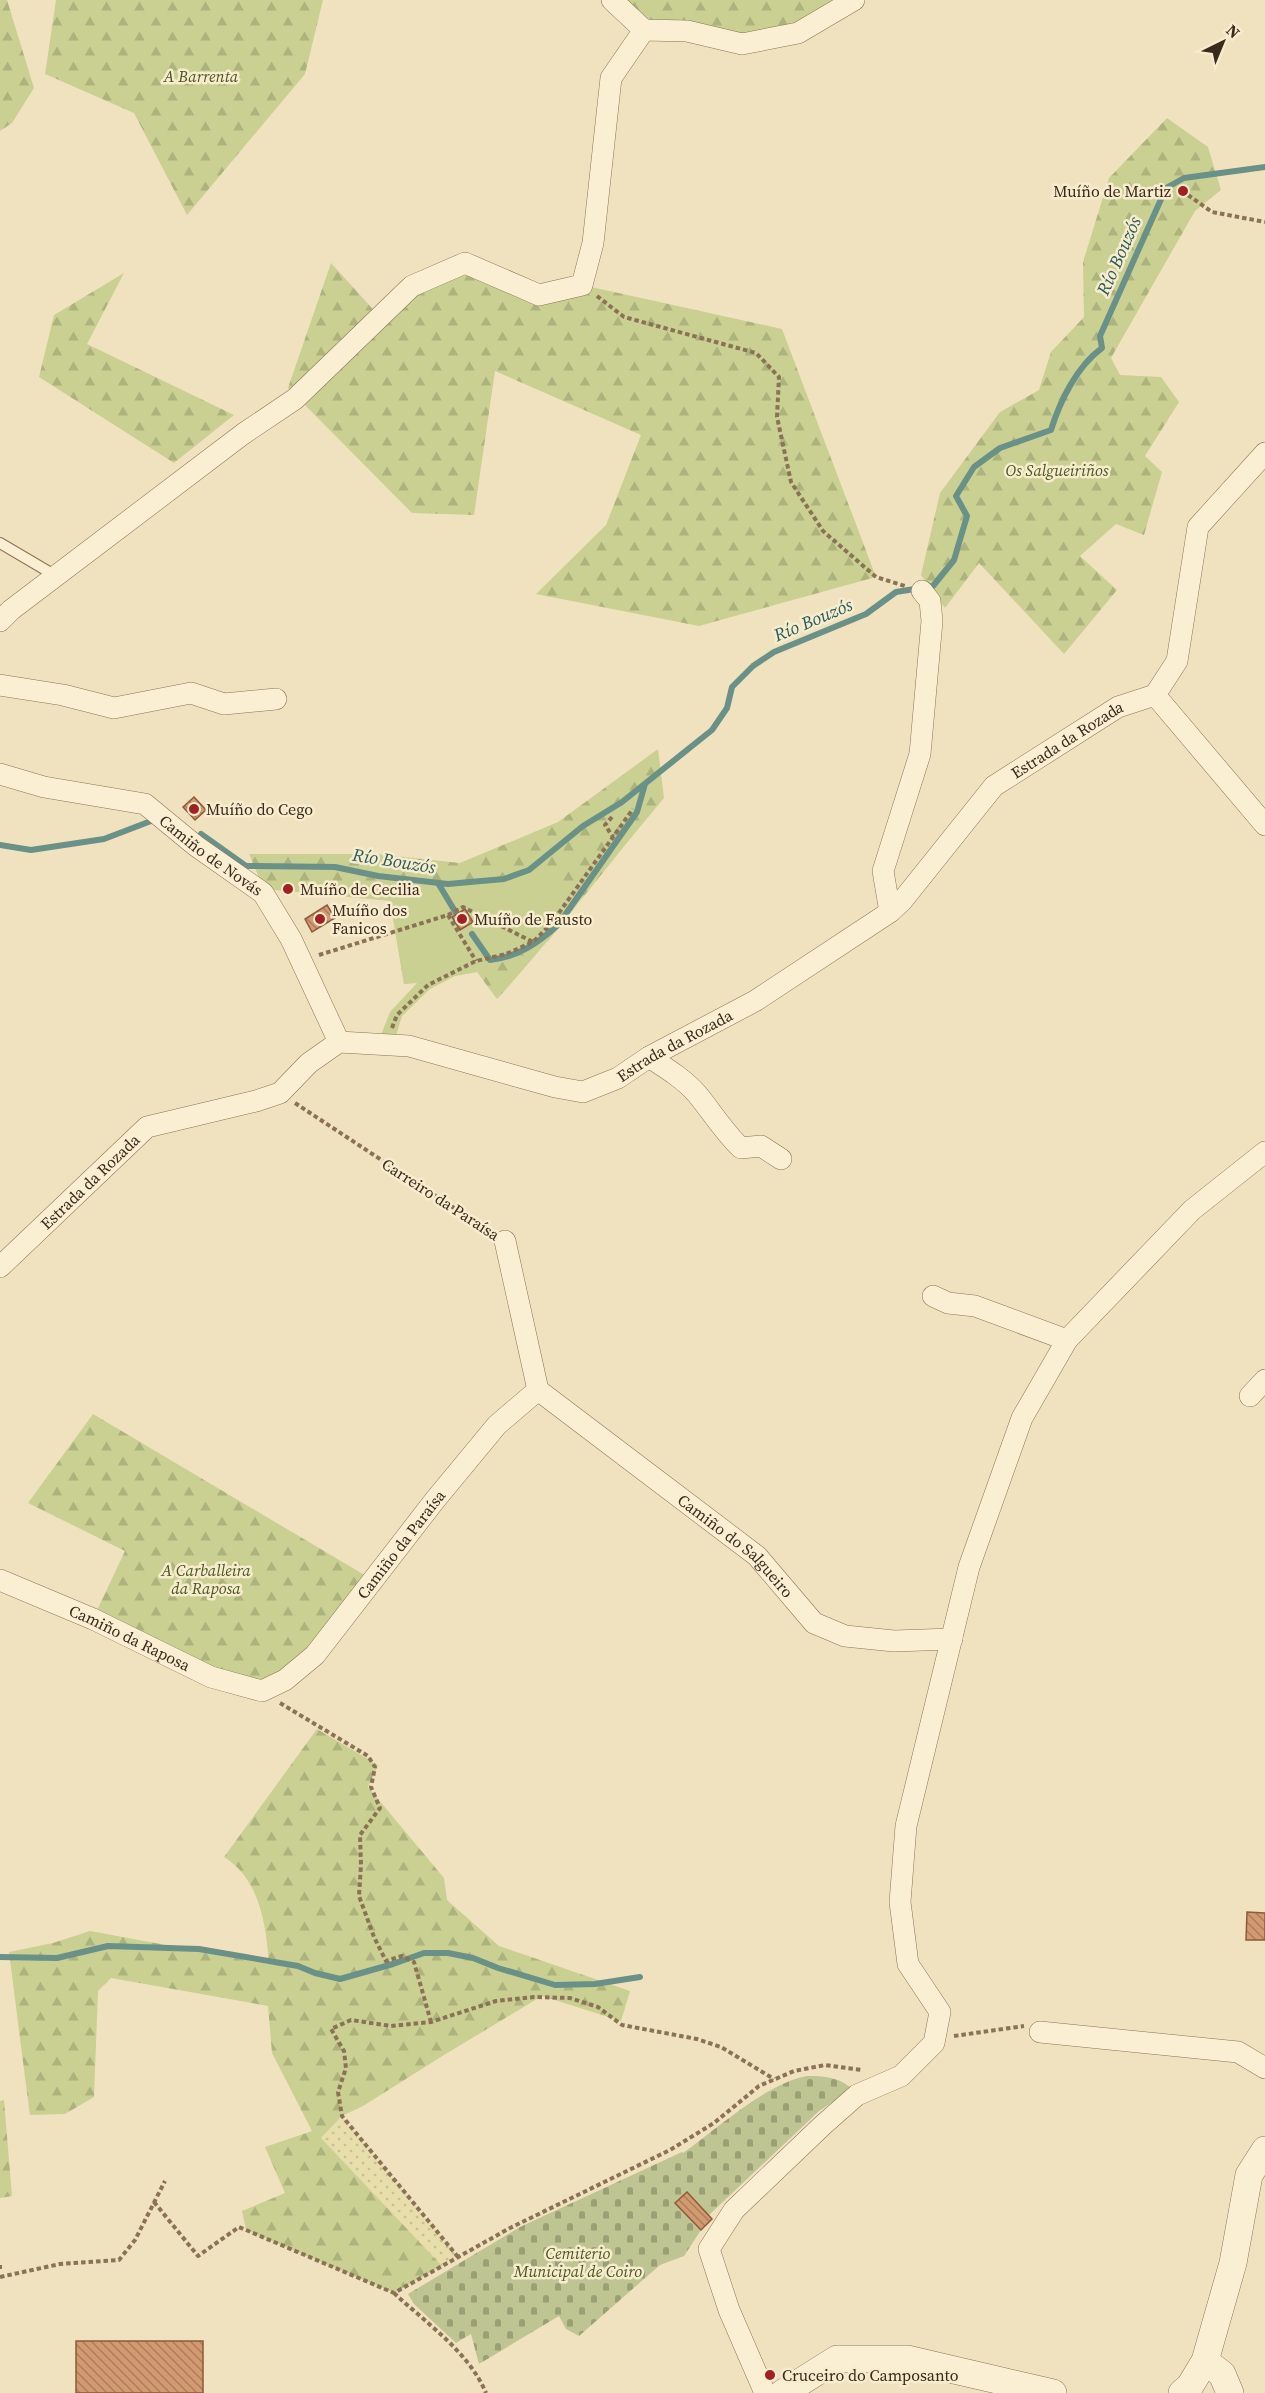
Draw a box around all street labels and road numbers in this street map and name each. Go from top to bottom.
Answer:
street label: Estrada da Rozada [1007,695,1127,783]
street label: Camiño de Novás [155,809,268,901]
street label: Estrada da Rozada [612,1004,737,1087]
street label: Estrada da Rozada [35,1128,145,1234]
street label: Carreiro da Paraísa [378,1153,505,1246]
street label: Camiño da Paraísa [352,1484,451,1603]
street label: Camiño do Salgueiro [673,1489,799,1602]
street label: Camiño da Raposa [66,1599,195,1676]

